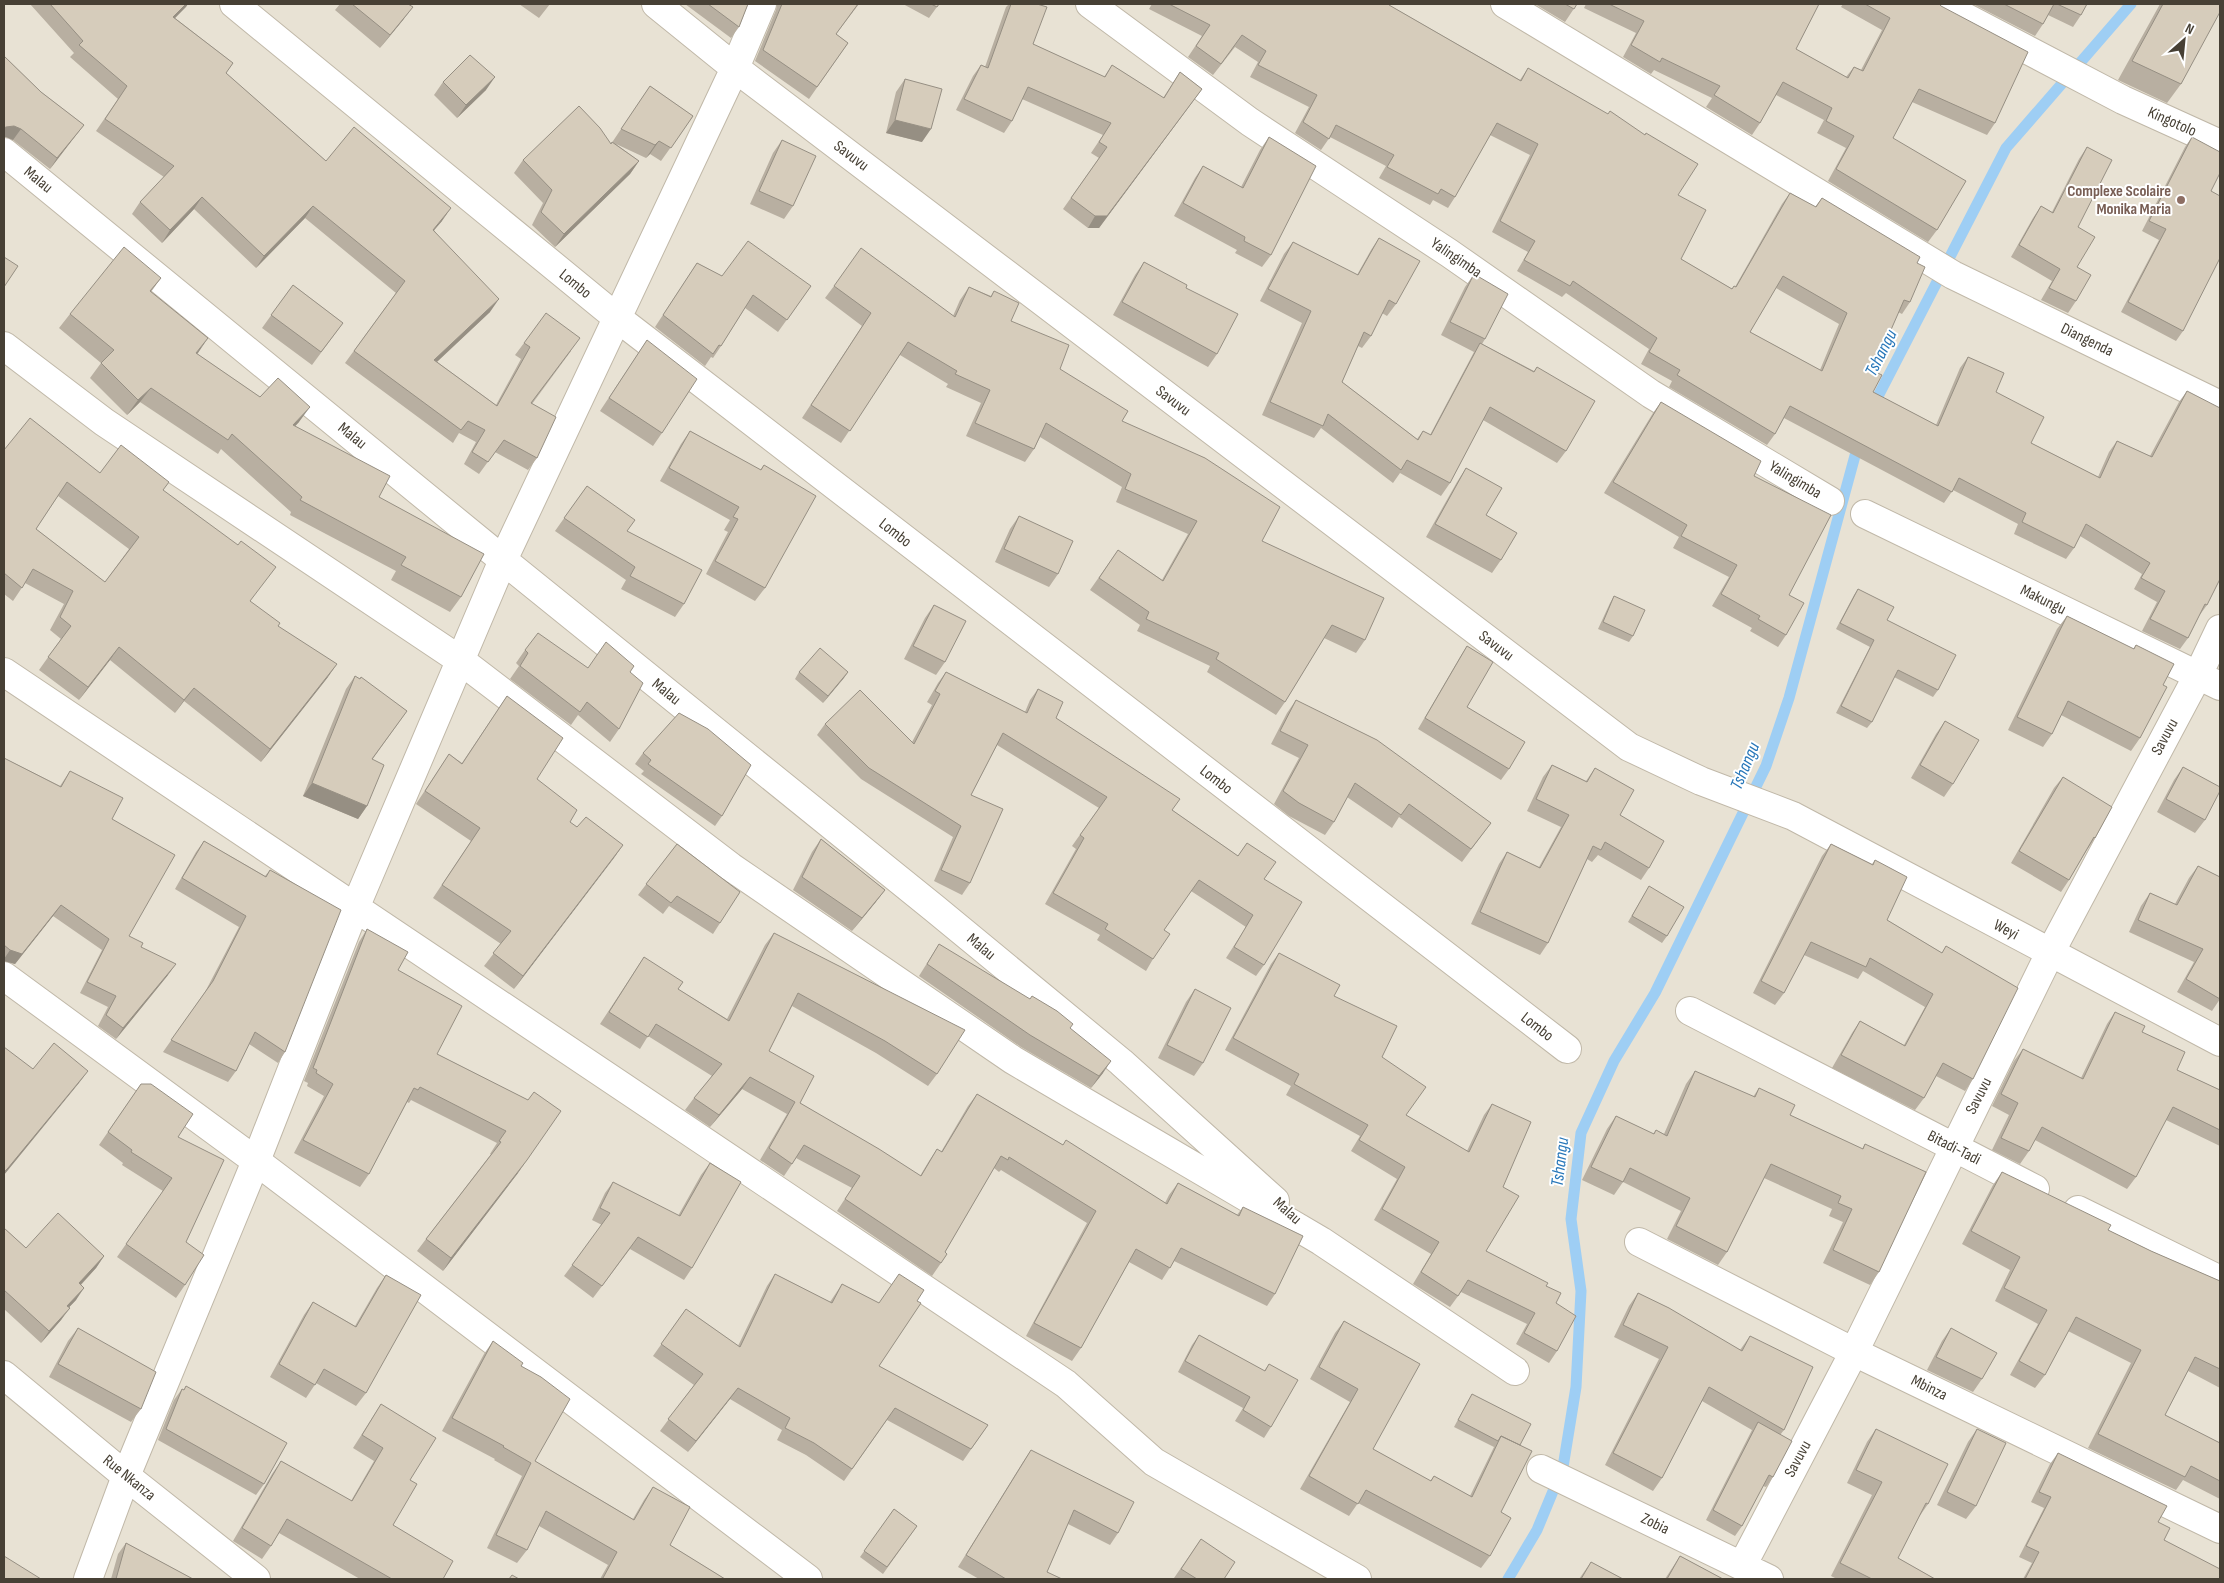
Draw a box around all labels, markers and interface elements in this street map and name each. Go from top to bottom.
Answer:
north arrow [2159,15,2209,65]
text: N [2182,20,2197,38]
street label: Kingotolo [2145,103,2199,141]
street label: Savuvu [830,137,872,175]
street label: Malau [20,163,56,197]
place label: Complexe Scolaire Monika Maria [2067,182,2171,219]
marker: Complexe Scolaire Monika Maria [2175,194,2187,206]
street label: Yalingimba [1427,234,1485,282]
street label: Lombo [555,265,595,303]
street label: Diangenda [2058,319,2116,361]
water label: Tshangu [1860,326,1902,380]
street label: Savuvu [1152,382,1194,420]
street label: Malau [334,419,370,453]
street label: Yalingimba [1765,457,1825,503]
street label: Lombo [875,514,915,552]
street label: Makungu [2017,581,2069,619]
street label: Savuvu [1475,627,1517,665]
street label: Malau [648,675,684,709]
street label: Savuvu [2148,715,2182,759]
water label: Tshangu [1726,739,1765,793]
street label: Lombo [1196,761,1236,799]
street label: Weyi [1990,916,2022,944]
street label: Malau [963,930,999,964]
street label: Lombo [1517,1008,1557,1046]
street label: Savuvu [1962,1074,1996,1118]
street label: Bitadi-Tadi [1924,1127,1984,1169]
water label: Tshangu [1547,1136,1574,1188]
street label: Malau [1269,1193,1305,1229]
street label: Mbinza [1908,1371,1950,1405]
street label: Savuvu [1781,1437,1815,1481]
street label: Rue Nkanza [99,1451,159,1505]
street label: Zobia [1638,1509,1672,1539]

